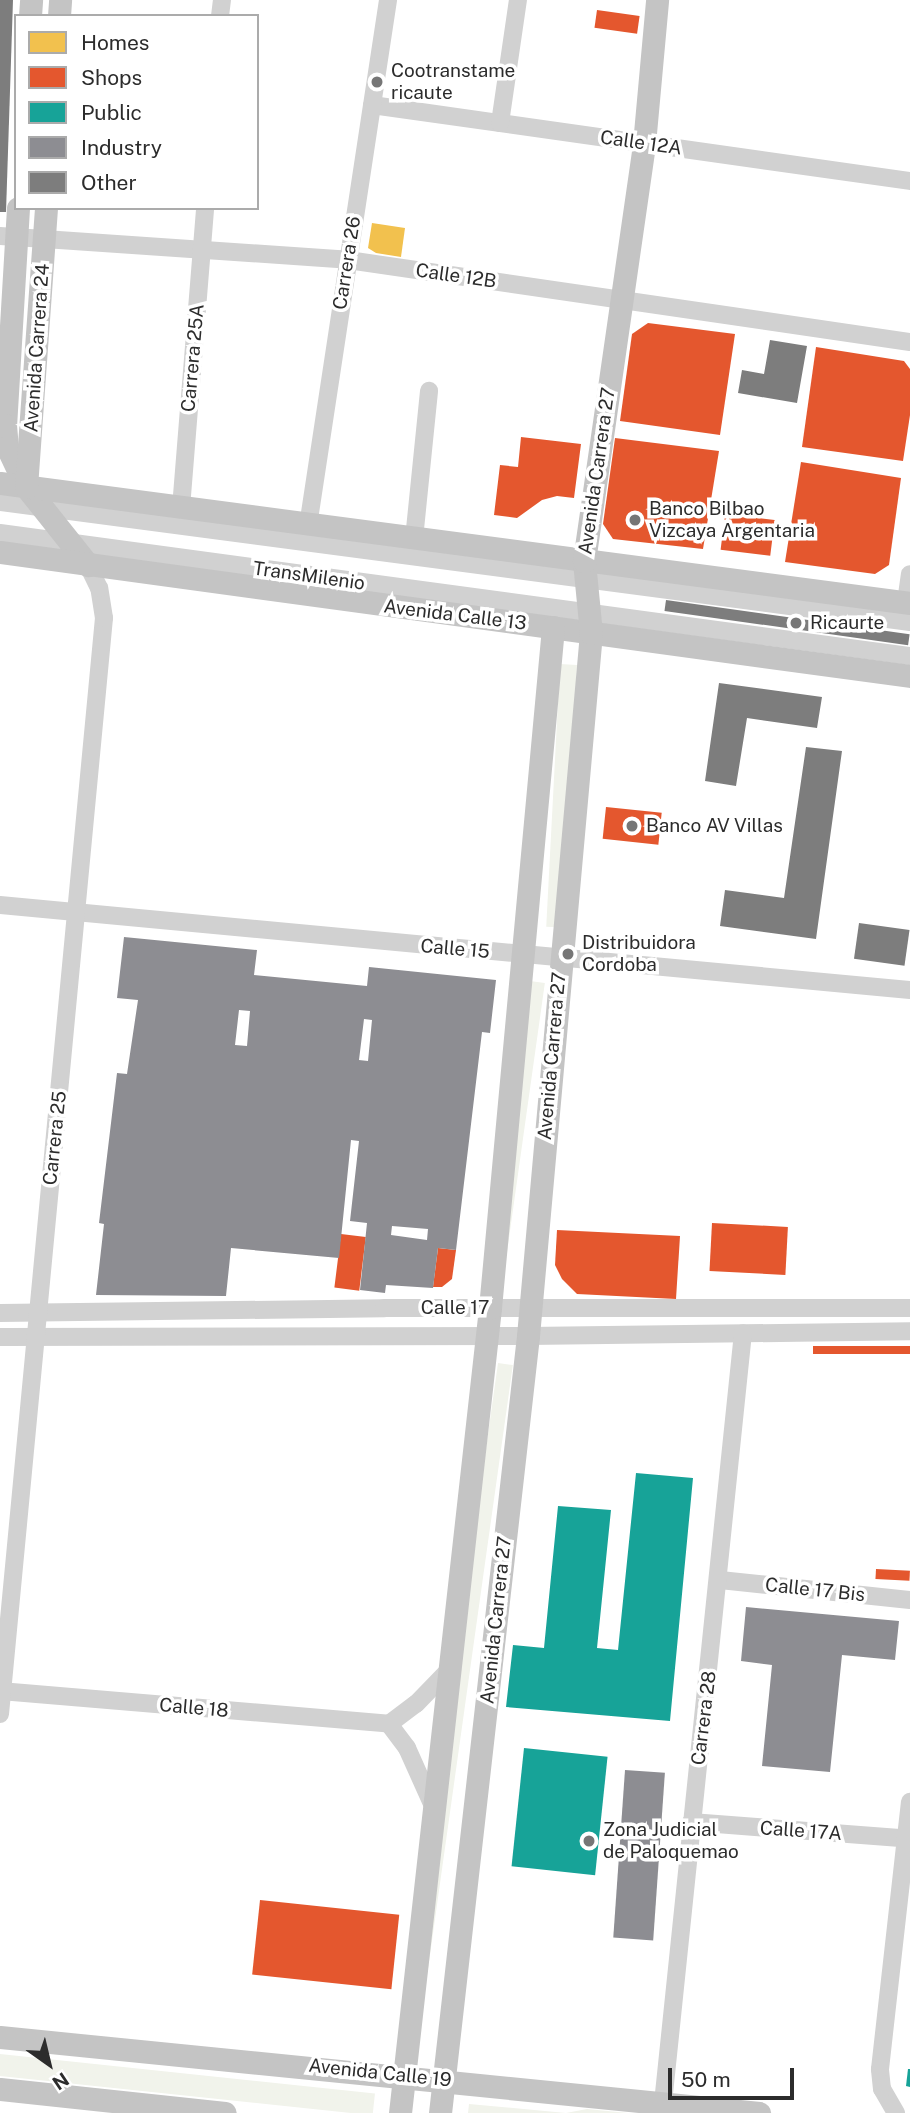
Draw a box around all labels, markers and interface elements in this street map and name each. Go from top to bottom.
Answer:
legend [14,14,259,210]
text: Homes [81,30,149,55]
place label: Cootranstame ricaute [391,60,515,104]
text: Shops [81,65,142,90]
marker: Cootranstame ricaute [369,74,385,90]
text: Public [81,100,142,125]
street label: Calle 12A [599,126,683,160]
text: Industry [81,135,162,160]
text: Other [81,170,137,195]
street label: Carrera 26 [328,215,366,311]
street label: Calle 12B [414,259,498,293]
street label: Avenida Carrera 24 [20,263,54,433]
street label: Carrera 25A [177,303,209,413]
street label: Avenida Carrera 27 [574,386,620,556]
place label: Banco Bilbao Vizcaya Argentaria [649,498,815,542]
marker: Banco Bilbao Vizcaya Argentaria [627,512,643,528]
street label: TransMilenio [252,557,366,595]
street label: Avenida Calle 13 [382,595,528,635]
place label: Ricaurte [810,612,884,634]
marker: Ricaurte [788,615,804,631]
place label: Banco AV Villas [646,815,783,837]
marker: Banco AV Villas [624,818,640,834]
place label: Distribuidora Cordoba [582,932,696,976]
street label: Calle 15 [419,935,491,963]
marker: Distribuidora Cordoba [560,946,576,962]
street label: Avenida Carrera 27 [533,971,571,1141]
street label: Carrera 25 [39,1090,71,1186]
street label: Calle 17 [421,1297,489,1319]
street label: Avenida Carrera 27 [476,1535,516,1705]
street label: Calle 17 Bis [764,1573,866,1607]
street label: Carrera 28 [687,1670,721,1766]
street label: Calle 18 [158,1694,230,1722]
street label: Calle 17A [759,1817,843,1845]
place label: Zona Judicial de Paloquemao [603,1819,739,1863]
marker: Zona Judicial de Paloquemao [581,1833,597,1849]
north arrow [14,2029,84,2099]
street label: Avenida Calle 19 [307,2054,453,2092]
scale bar [672,2054,798,2098]
text: 50 m [681,2067,731,2092]
text: N [48,2068,73,2095]

